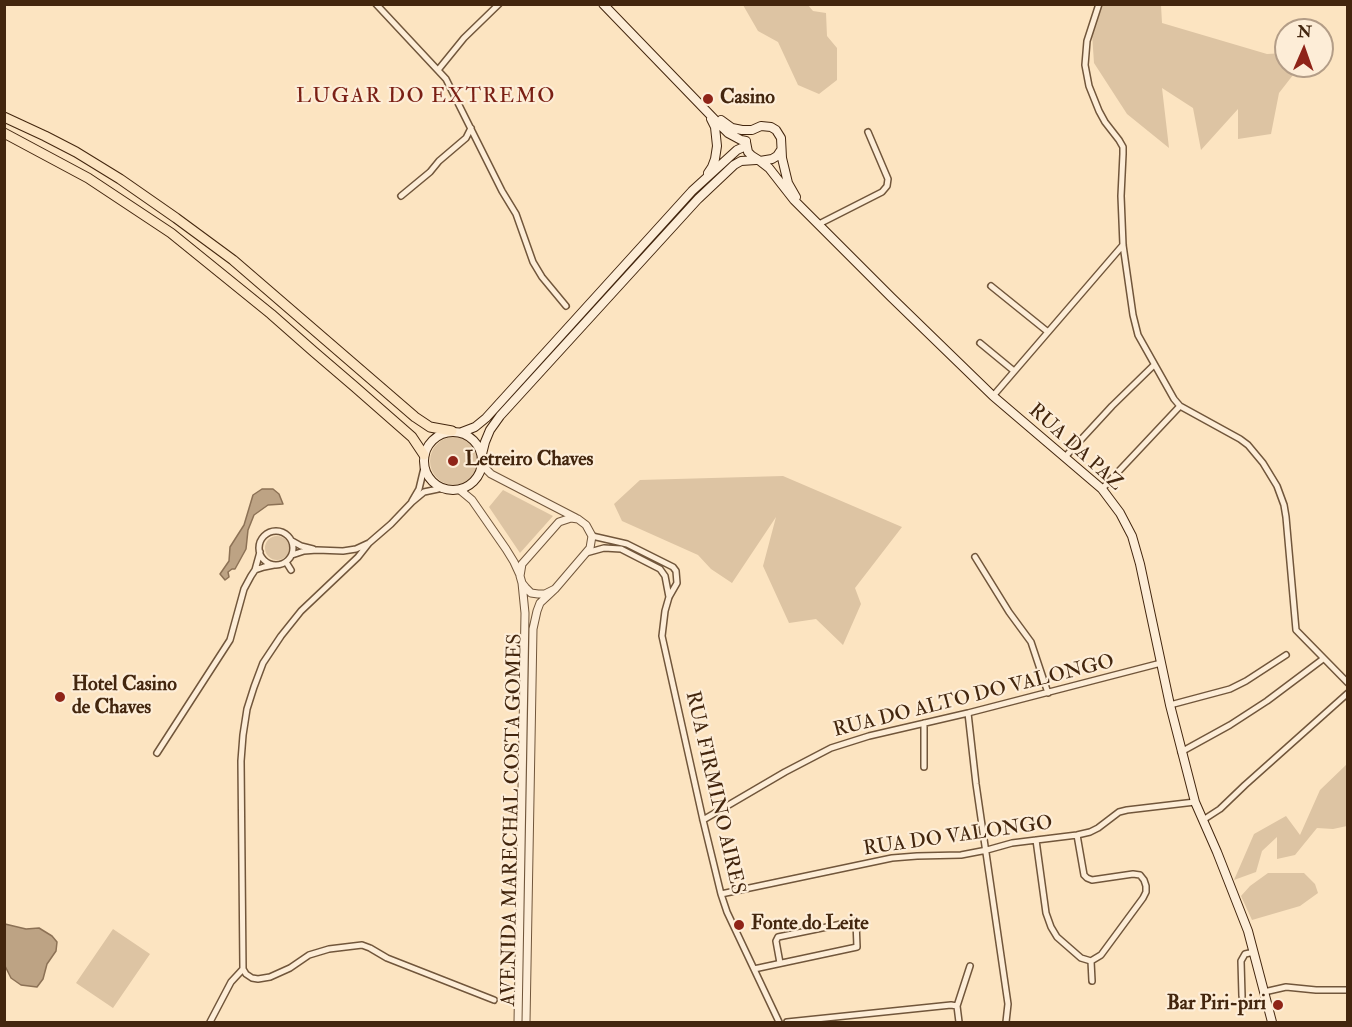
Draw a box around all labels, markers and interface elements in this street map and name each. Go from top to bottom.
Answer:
north arrow [1274,18,1334,78]
text: N [1297,22,1312,42]
district label: LUGAR DO EXTREMO [296,84,556,110]
place label: Casino [720,87,775,111]
marker: Casino [701,92,715,106]
street label: RUA DA PAZ [1023,399,1127,497]
place label: Letreiro Chaves [465,449,593,473]
marker: Letreiro Chaves [446,454,460,468]
street label: AVENIDA MARECHAL COSTA GOMES [498,633,528,1007]
street label: RUA DO ALTO DO VALONGO [831,650,1117,744]
place label: Hotel Casino de Chaves [72,674,177,721]
street label: RUA FIRMINO AIRES [679,689,749,897]
marker: Hotel Casino de Chaves [53,690,67,704]
street label: RUA DO VALONGO [862,812,1054,862]
place label: Fonte do Leite [751,913,869,937]
marker: Fonte do Leite [732,918,746,932]
place label: Bar Piri-piri [1167,993,1266,1017]
marker: Bar Piri-piri [1271,998,1285,1012]

